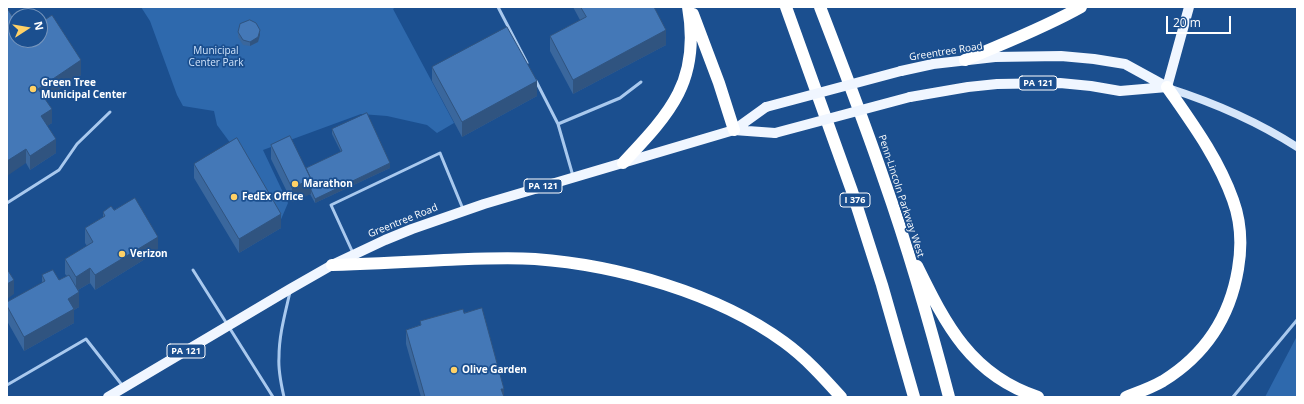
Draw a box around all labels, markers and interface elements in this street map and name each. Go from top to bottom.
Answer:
north arrow [8,8,48,48]
scale bar [1168,8,1233,34]
text: 20 m [1173,14,1201,31]
text: N [31,20,48,32]
street label: Greentree Road [908,40,984,64]
park label: Municipal Center Park [189,45,243,68]
road number: PA 121 [1019,76,1057,90]
place label: Green Tree Municipal Center [41,77,126,100]
marker: Green Tree Municipal Center [28,84,38,94]
street label: Penn-Lincoln Parkway West [876,133,926,259]
place label: Marathon [303,178,353,190]
marker: Marathon [290,179,300,189]
road number: PA 121 [524,179,562,193]
place label: FedEx Office [242,191,304,203]
marker: FedEx Office [229,192,239,202]
road number: I 376 [840,193,870,207]
street label: Greentree Road [366,202,440,240]
place label: Verizon [130,248,168,260]
marker: Verizon [117,249,127,259]
road number: PA 121 [167,344,205,358]
place label: Olive Garden [462,364,527,376]
marker: Olive Garden [449,365,459,375]

